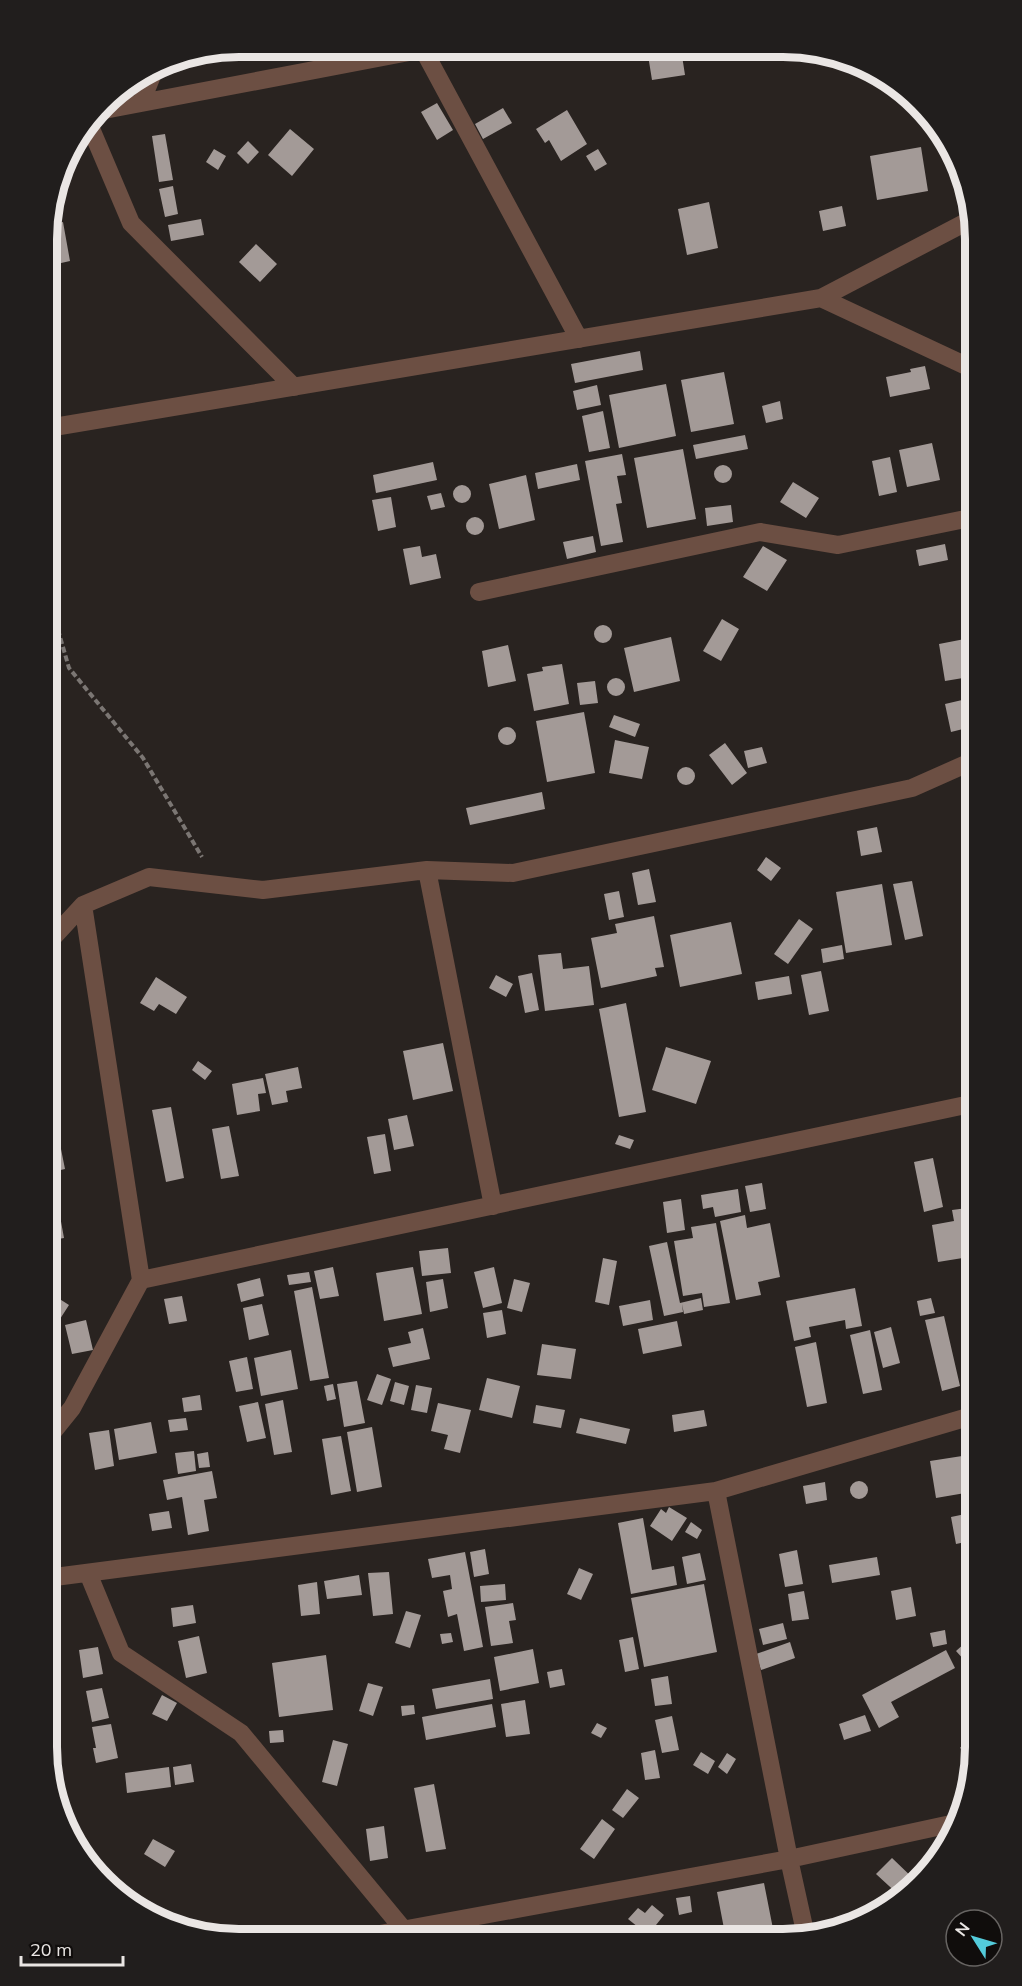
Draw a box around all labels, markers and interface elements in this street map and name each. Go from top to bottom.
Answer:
north arrow [944,1908,1004,1968]
text: N [950,1918,974,1940]
scale bar [21,1929,123,1967]
text: 20 m [30,1938,72,1961]

